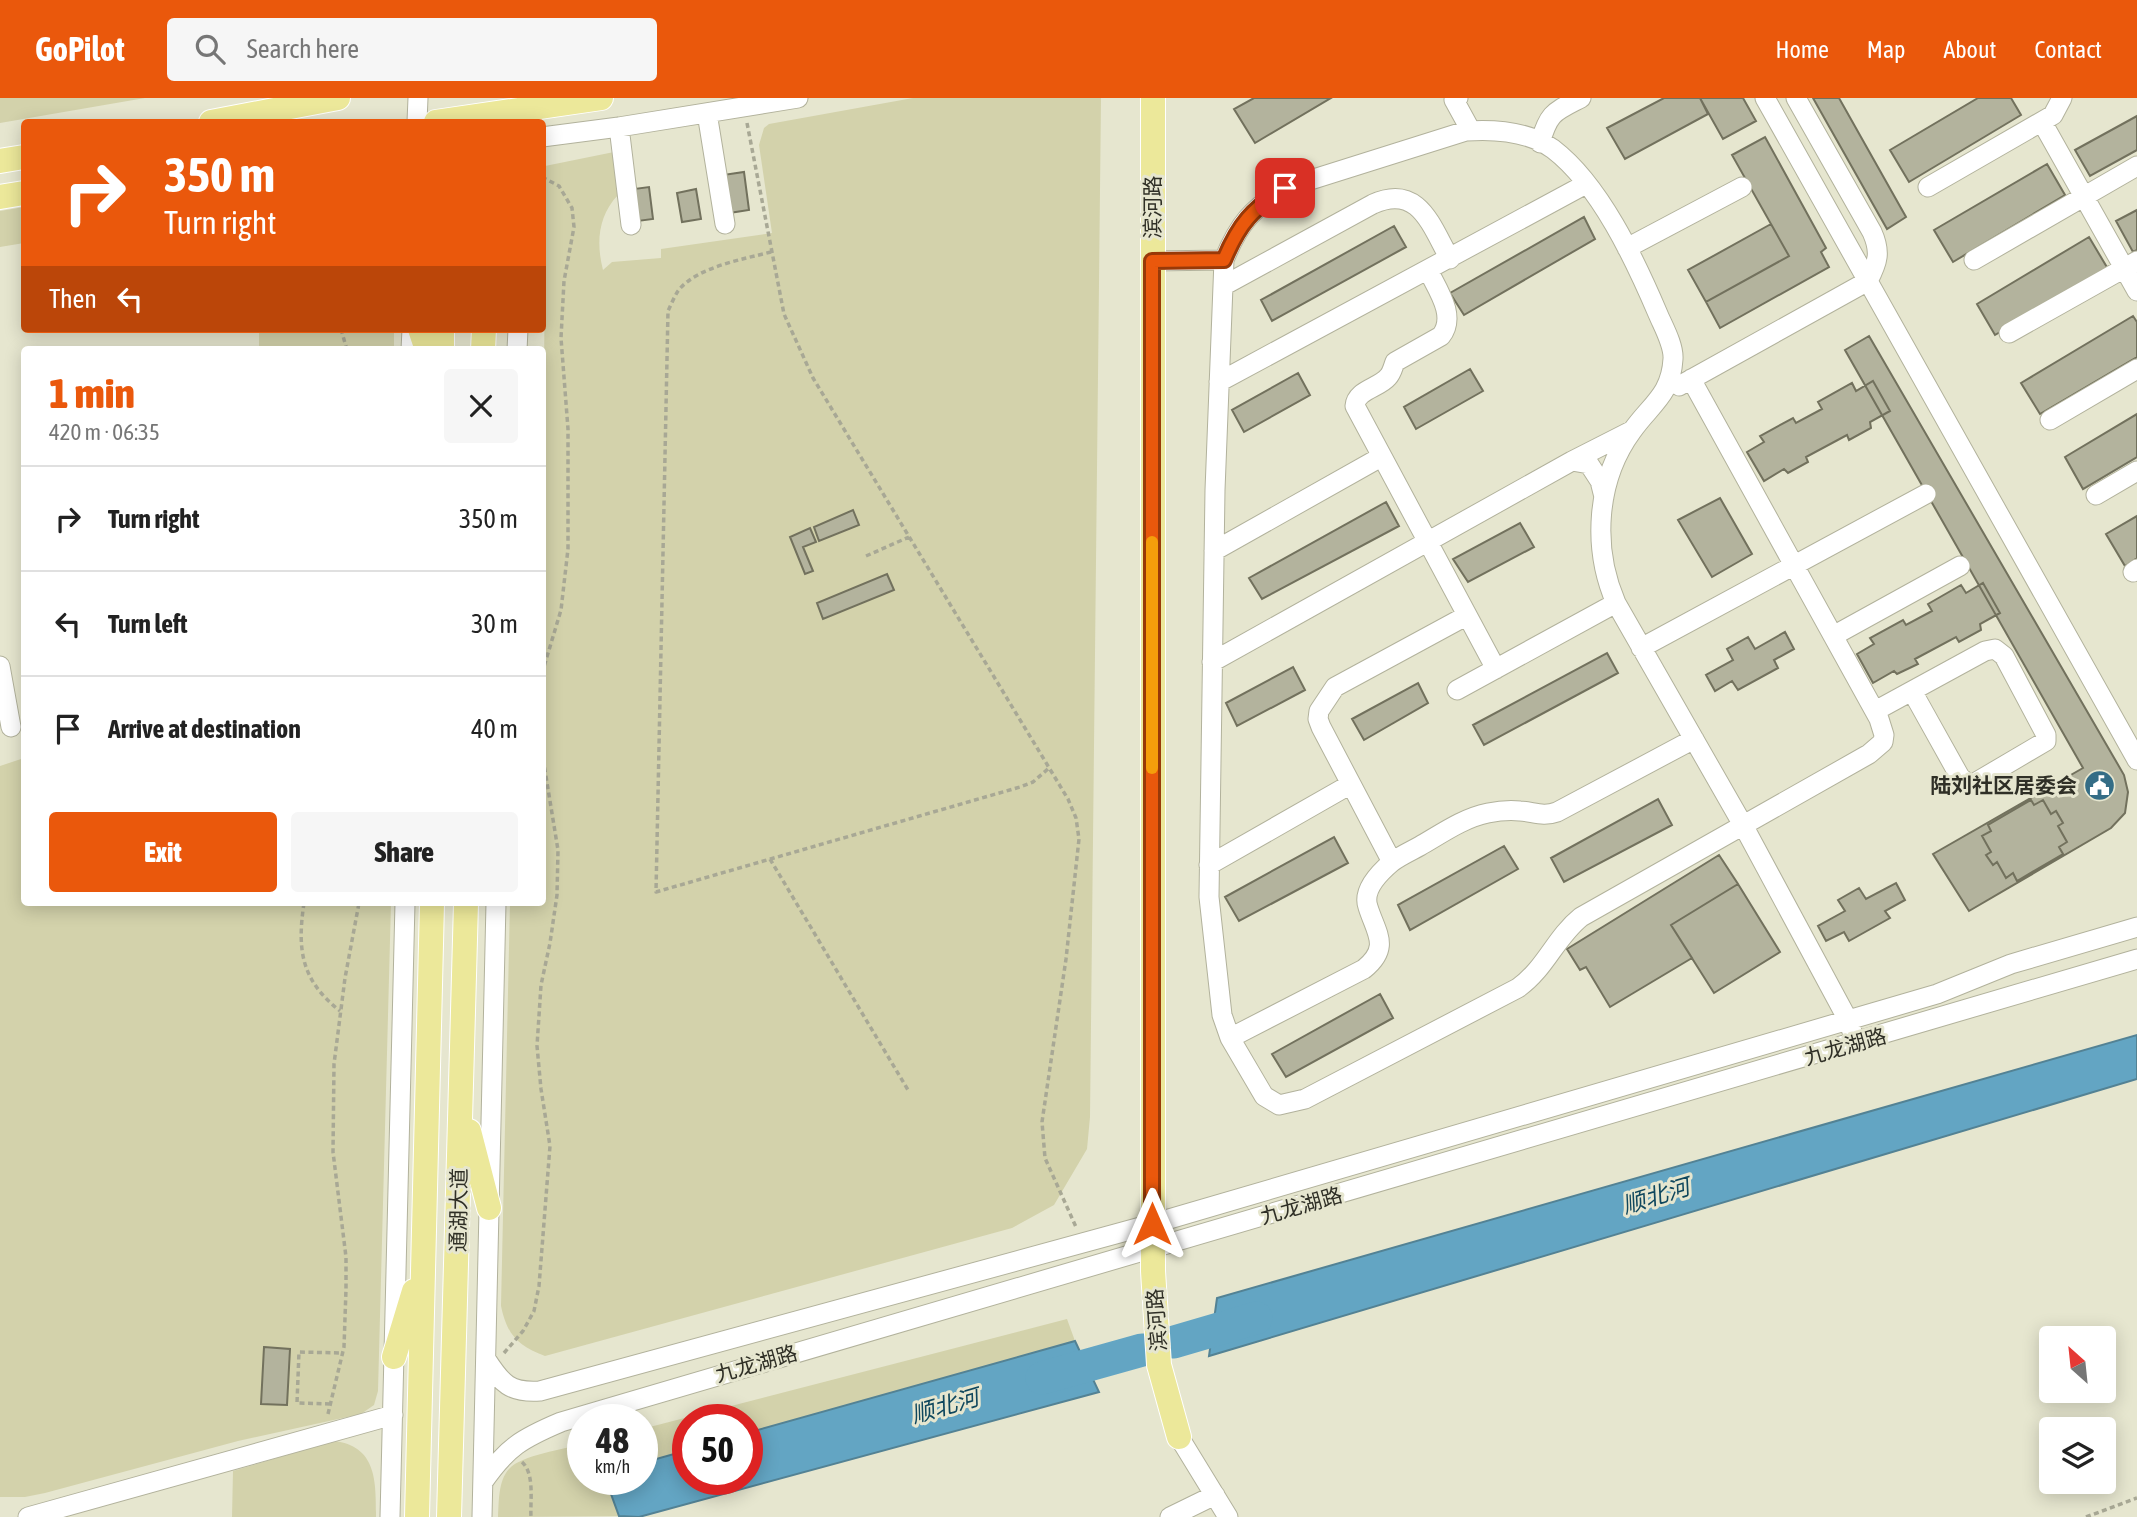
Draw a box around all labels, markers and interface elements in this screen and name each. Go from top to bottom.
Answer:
search box [167,18,657,81]
text: GoPilot [35,30,125,68]
icon: search [191,30,229,68]
text: Search here [247,34,359,64]
text: Home [1775,36,1829,63]
text: Map [1867,36,1905,63]
text: About [1943,36,1996,63]
text: Contact [2034,36,2102,63]
text: 350 m [164,146,275,202]
icon: right [49,147,140,238]
pin [1255,158,1315,218]
icon: arrive [1266,169,1304,207]
street label: 滨河路 [1140,176,1164,239]
text: Turn right [164,204,277,241]
icon: left [111,280,149,318]
text: Then [49,284,97,314]
text: 1 min [49,369,135,417]
button: close [444,369,518,443]
text: 420 m · 06:35 [49,419,160,445]
icon: right [49,500,87,538]
text: Turn right [108,504,199,534]
text: 350 m [459,504,518,534]
icon: left [49,605,87,643]
text: Turn left [108,609,188,639]
text: 30 m [471,609,518,639]
icon: arrive [49,710,87,748]
text: Arrive at destination [108,714,301,744]
text: 40 m [471,714,518,744]
public building icon: 陆刘社区居委会 [2083,768,2117,802]
place label: 陆刘社区居委会 [1930,773,2077,797]
button: Exit [49,812,277,892]
button: Share [291,812,518,892]
street label: 九龙湖路 [1801,1023,1889,1069]
street label: 通湖大道 [445,1168,471,1252]
water label: 顺北河 [1619,1172,1697,1219]
street label: 九龙湖路 [1257,1182,1345,1228]
position arrow [1115,1187,1189,1261]
street label: 滨河路 [1142,1288,1170,1352]
north arrow [2039,1326,2116,1404]
map controls [2039,1326,2116,1494]
street label: 九龙湖路 [712,1340,800,1386]
water label: 顺北河 [908,1383,986,1428]
speed limit sign: 50 [672,1404,763,1495]
button: layers [2039,1417,2116,1494]
text: 48 [596,1420,629,1460]
text: km/h [595,1456,630,1477]

